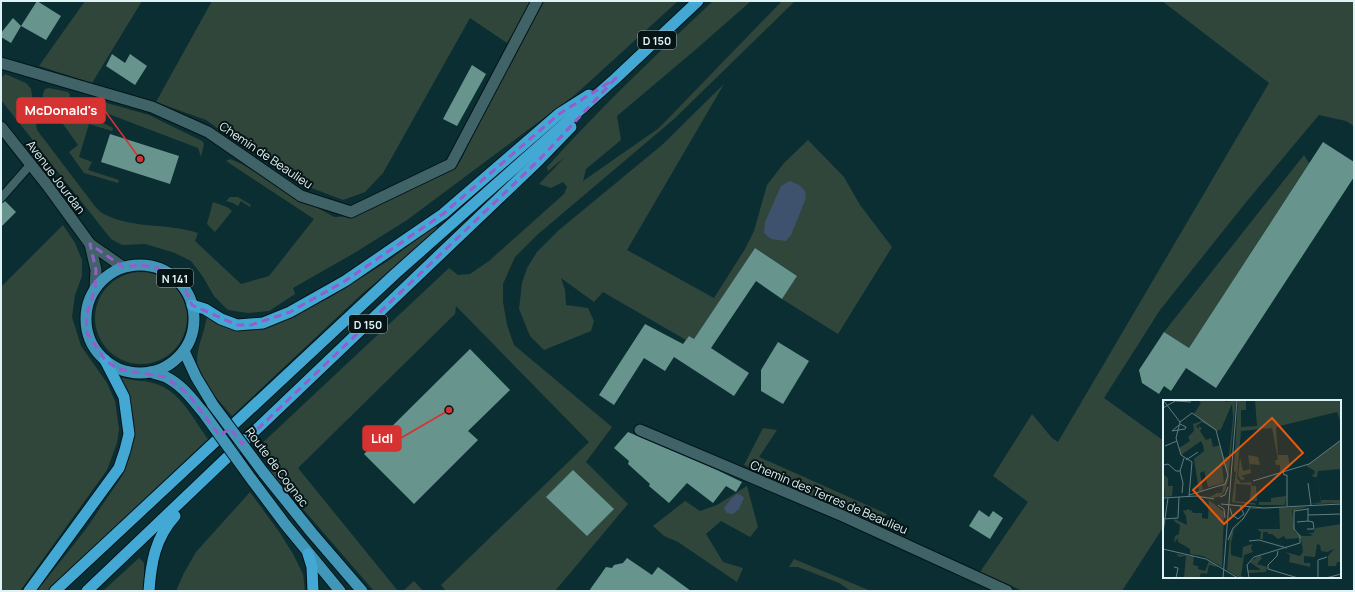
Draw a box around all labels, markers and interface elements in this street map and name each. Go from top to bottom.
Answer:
road number: D 150 [638,31,676,49]
callout: McDonald's [17,98,105,123]
text: McDonald's [25,101,97,119]
street label: Chemin de Beaulieu [216,117,316,193]
street label: Avenue Jourdan [23,137,89,217]
road number: N 141 [157,269,193,287]
road number: D 150 [349,315,387,333]
inset map [1163,400,1341,578]
street label: Route de Cognac [241,424,313,511]
callout: Lidl [363,426,401,451]
text: Lidl [371,429,393,447]
street label: Chemin des Terres de Beaulieu [748,456,910,538]

